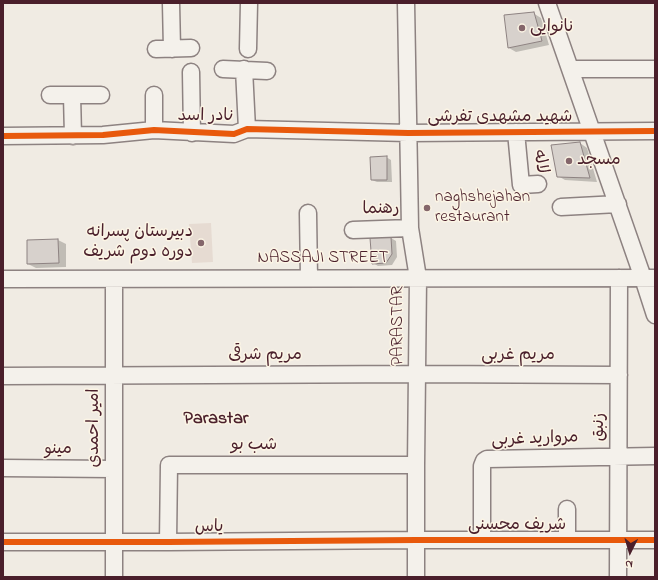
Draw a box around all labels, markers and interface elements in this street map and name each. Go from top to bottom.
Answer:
place label: نانوایی [530,18,574,38]
marker: نانوایی [517,23,527,33]
street label: نادر اسد [178,107,234,127]
street label: شهید مشهدی تفرشی [428,108,572,128]
street label: لاله [527,148,551,176]
place label: مسجد [577,151,621,171]
marker: مسجد [564,156,574,166]
place label: naghshejahan restaurant [435,188,530,228]
street label: رهنما [362,199,400,221]
marker: naghshejahan restaurant [422,203,432,213]
place label: دبیرستان پسرانه دوره دوم شریف [83,223,193,263]
marker: دبیرستان پسرانه دوره دوم شریف [196,238,206,248]
street label: NASSAJI STREET [257,249,389,269]
street label: PARASTAR [389,286,409,366]
street label: مریم شرقی [228,346,302,366]
street label: مریم غربی [481,346,555,366]
street label: امیر احمدی [85,388,105,468]
district label: Parastar [184,409,248,431]
street label: زنبق [590,413,610,441]
street label: مروارید غربی [491,428,579,452]
street label: شب بو [231,436,277,456]
street label: مینو [44,440,72,460]
street label: شریف محسنی [468,516,566,536]
street label: یاس [195,518,223,538]
north arrow [610,532,650,572]
text: N [625,556,633,572]

